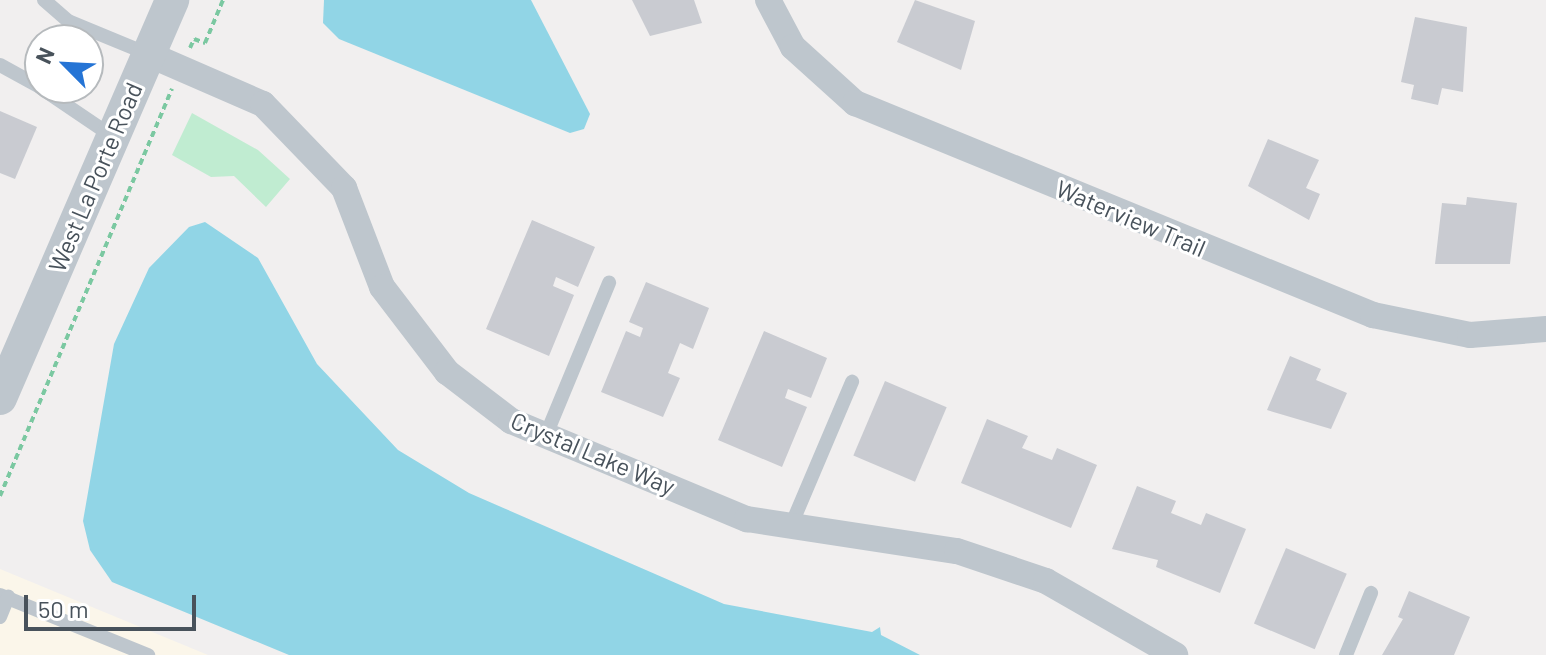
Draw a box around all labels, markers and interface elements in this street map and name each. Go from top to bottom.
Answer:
north arrow [24,24,104,104]
text: N [29,43,59,67]
street label: West La Porte Road [42,78,148,276]
street label: Waterview Trail [1052,174,1210,262]
street label: Crystal Lake Way [507,405,679,501]
scale bar [28,579,200,629]
text: 50 m [38,594,89,623]

